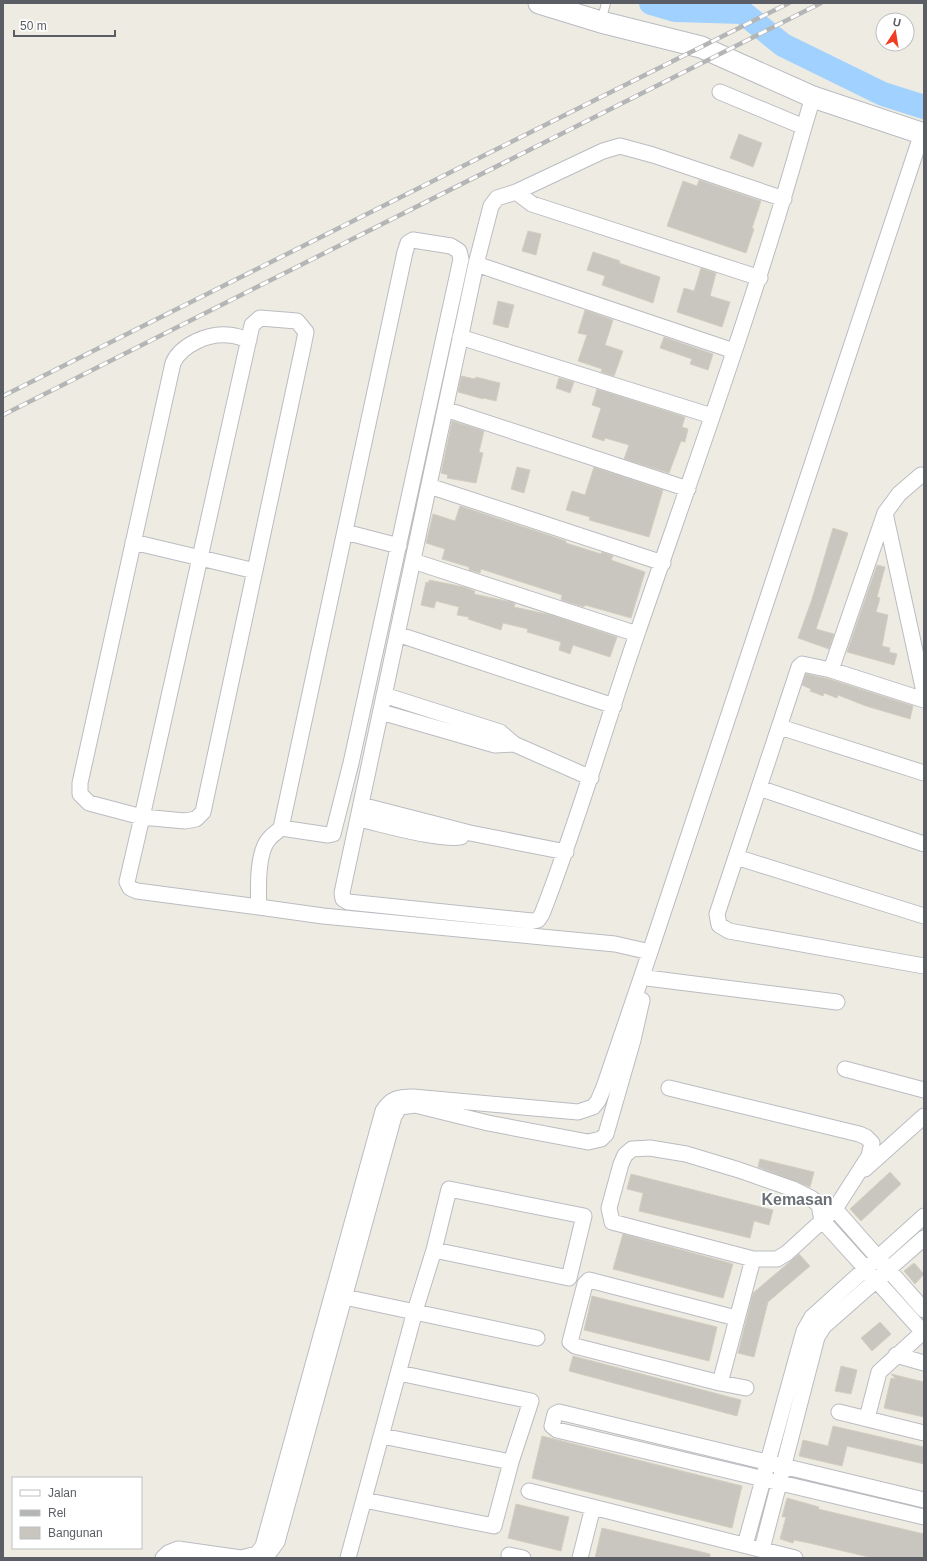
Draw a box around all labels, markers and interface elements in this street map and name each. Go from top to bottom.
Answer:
scale bar [14,12,115,38]
north arrow [875,12,915,52]
text: U [892,16,902,29]
text: 50 m [20,19,47,33]
district label: Kemasan [761,1191,833,1208]
legend [12,1477,142,1549]
text: Jalan [48,1486,77,1500]
text: Rel [48,1506,66,1520]
text: Bangunan [48,1526,103,1540]

